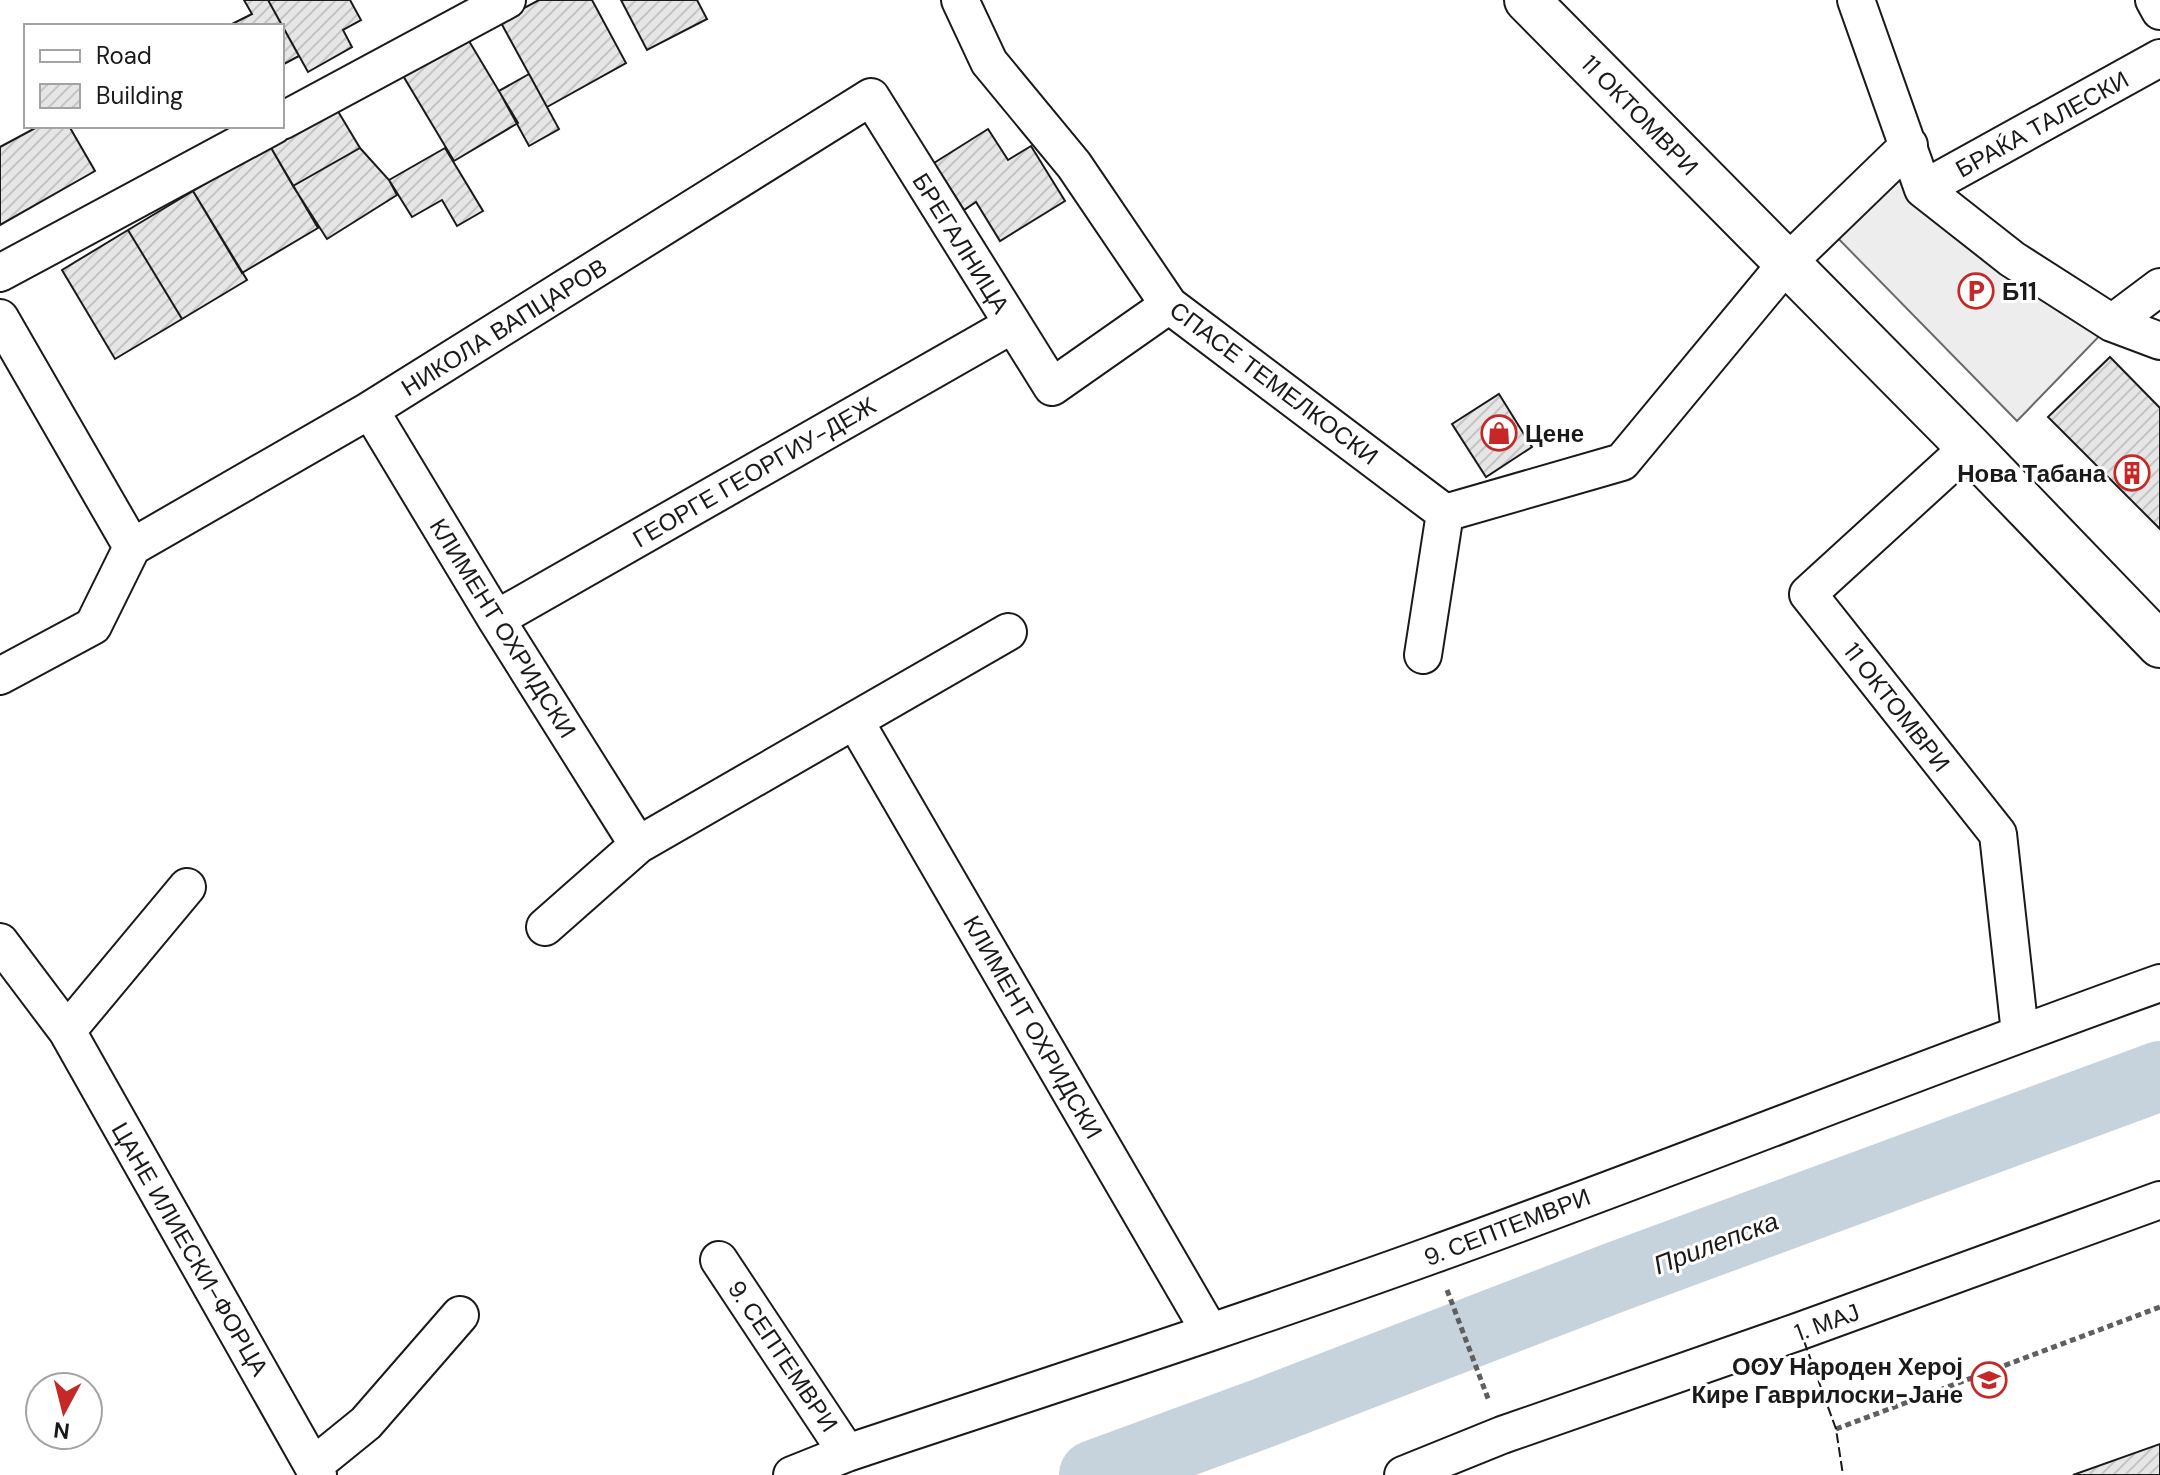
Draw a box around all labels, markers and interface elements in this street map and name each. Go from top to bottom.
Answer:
legend [24,24,284,128]
text: Road [96,40,152,71]
street label: 11 ОКТОМВРИ [1575,48,1705,182]
street label: БРАЌА ТАЛЕСКИ [1950,64,2134,184]
text: Building [96,80,183,111]
street label: БРЕГАЛНИЦА [906,167,1016,319]
street label: НИКОЛА ВАПЦАРОВ [395,251,613,403]
parking icon: Б11 [1957,272,1995,310]
place label: Б11 [2002,276,2037,307]
street label: СПАСЕ ТЕМЕЛКОСКИ [1164,294,1384,472]
street label: ГЕОРГЕ ГЕОРГИУ-ДЕЖ [627,390,881,554]
shop icon: Цене [1480,414,1518,452]
place label: Цене [1525,418,1584,449]
building icon: Нова Табана [2113,454,2151,492]
place label: Нова Табана [1957,458,2107,489]
street label: КЛИМЕНТ ОХРИДСКИ [423,512,583,744]
street label: 11 ОКТОМВРИ [1837,636,1957,778]
street label: КЛИМЕНТ ОХРИДСКИ [956,910,1110,1144]
street label: ЦАНЕ ИЛИЕСКИ-ФОРЦА [105,1117,275,1381]
street label: 9. СЕПТЕМВРИ [1419,1181,1595,1273]
water label: Прилепска [1649,1204,1783,1282]
street label: 9. СЕПТЕМВРИ [721,1274,845,1438]
street label: 1. МАЈ [1790,1296,1864,1348]
place label: ООУ Народен Херој Кире Гаврилоски-Јане [1691,1351,1963,1410]
school or university icon: ООУ Народен Херој Кире Гаврилоски-Јане [1970,1361,2008,1399]
north arrow [24,1371,104,1451]
text: N [52,1415,71,1446]

